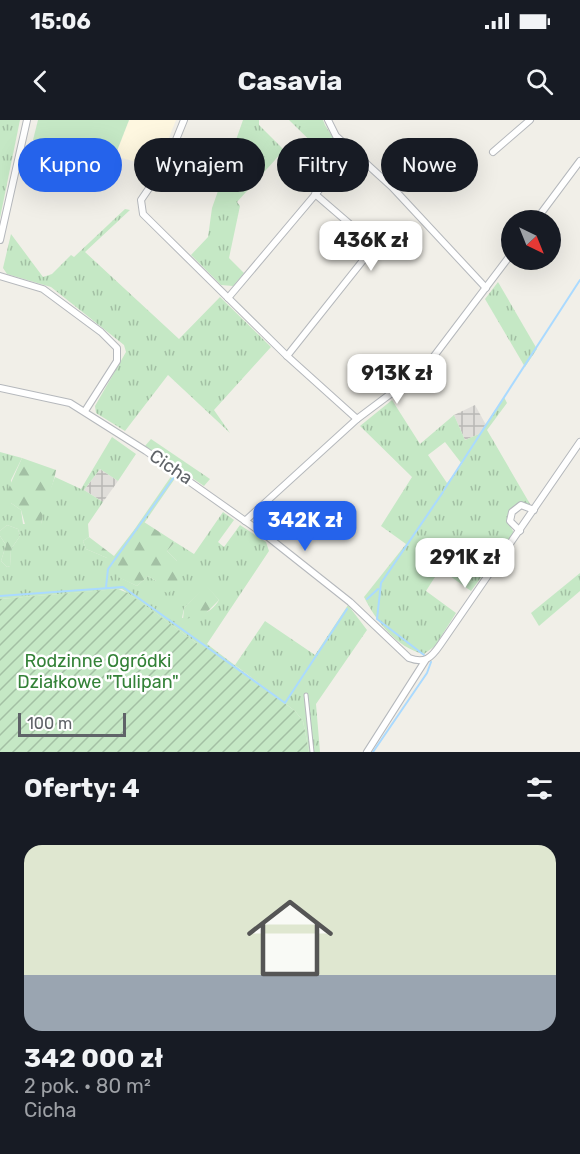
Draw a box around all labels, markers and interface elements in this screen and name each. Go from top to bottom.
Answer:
text: 15:06 [30,8,91,35]
icon: back [24,65,57,98]
text: Casavia [237,65,343,97]
icon: search [523,65,556,98]
chip: Kupno [18,138,122,192]
chip: Wynajem [134,138,265,192]
chip: Filtry [277,138,369,192]
chip: Nowe [381,138,478,192]
north arrow [501,210,561,270]
map controls [501,210,561,270]
pin: 436K zł [316,221,426,272]
text: 436K zł [333,228,409,252]
pin: 913K zł [342,354,452,405]
text: 913K zł [361,361,433,385]
street label: Cicha [145,445,197,489]
pin: 342K zł [250,501,360,552]
text: 342K zł [267,508,343,532]
pin: 291K zł [410,538,520,589]
text: 291K zł [429,545,501,569]
park label: Rodzinne Ogródki Działkowe "Tulipan" [17,650,179,693]
scale bar [18,710,126,738]
text: 100 m [27,714,72,733]
icon: filters [523,772,556,805]
text: Oferty: 4 [24,773,140,804]
icon: home [236,884,344,992]
text: 342 000 zł [24,1043,163,1074]
text: 2 pok. · 80 m² [24,1074,151,1098]
text: Cicha [24,1098,76,1122]

